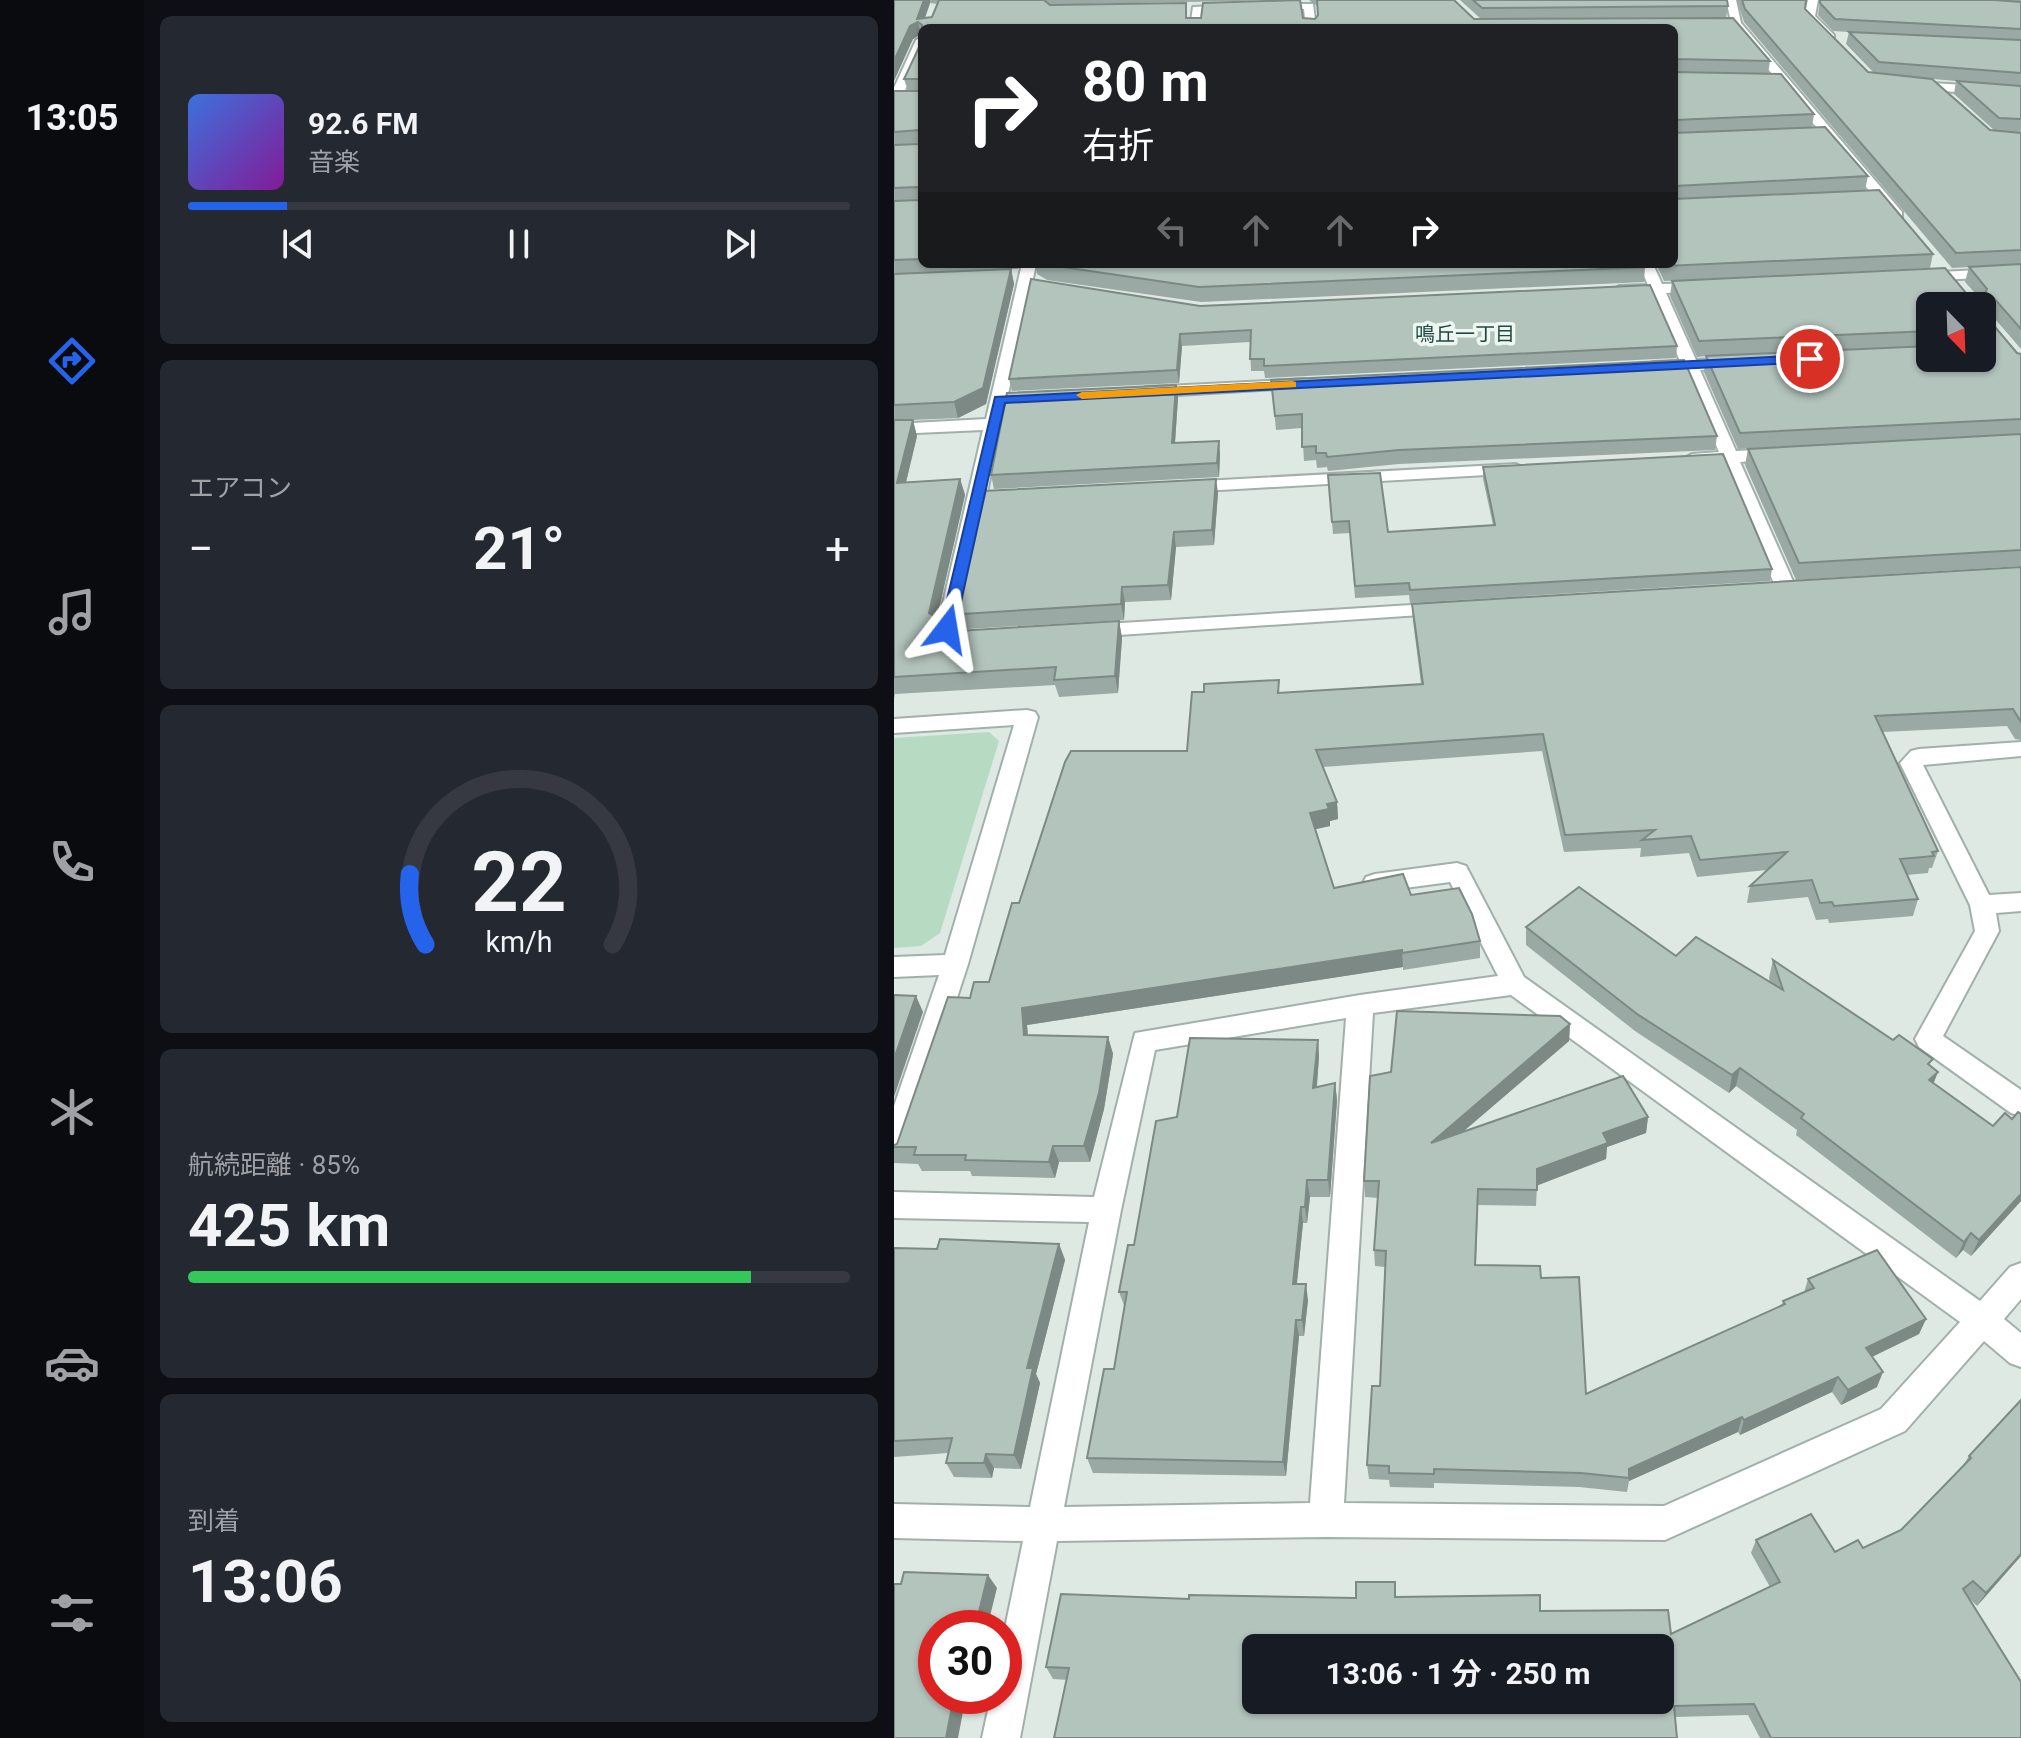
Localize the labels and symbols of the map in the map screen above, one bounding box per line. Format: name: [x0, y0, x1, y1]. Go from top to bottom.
north arrow: [1916, 292, 1996, 372]
district label: 鳴丘一丁目: [1415, 322, 1515, 346]
pin: [1776, 325, 1844, 393]
position arrow: [905, 587, 989, 671]
speed limit sign: 30: [918, 1610, 1022, 1714]

